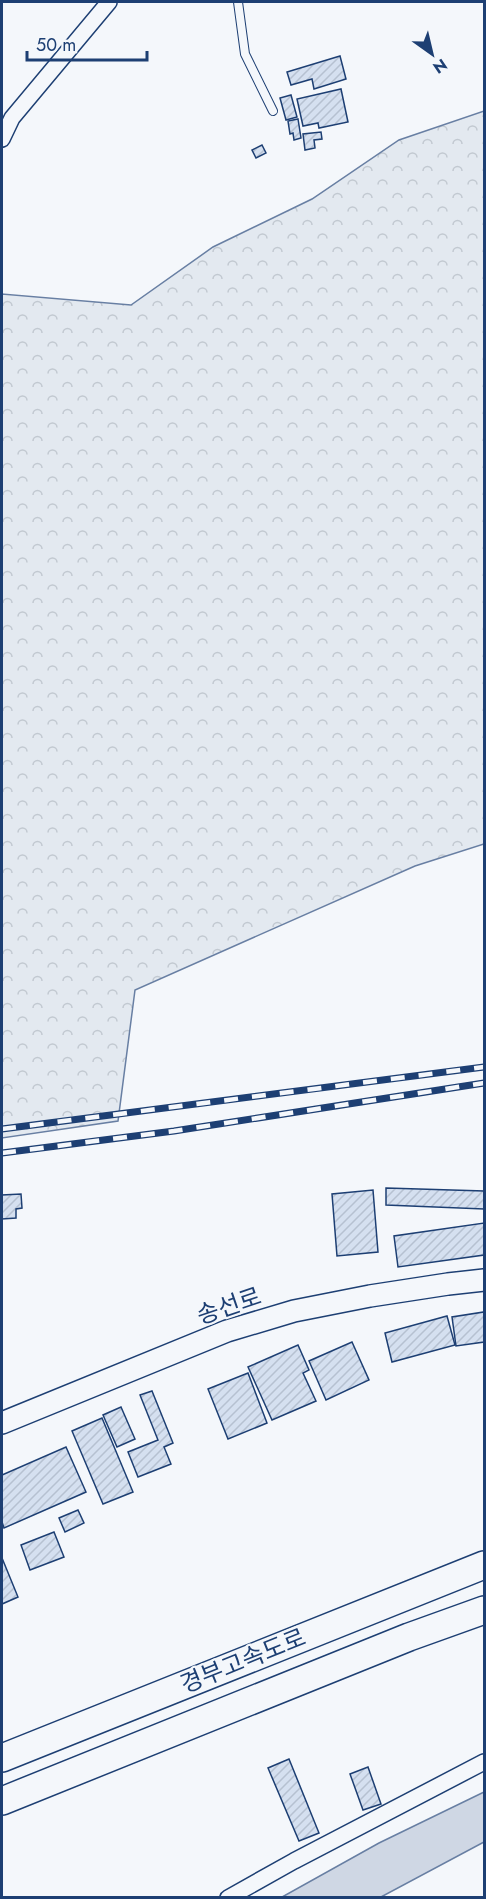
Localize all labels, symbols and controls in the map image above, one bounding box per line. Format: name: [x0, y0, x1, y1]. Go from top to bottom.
scale bar: [27, 24, 147, 62]
north arrow: [402, 24, 462, 84]
text: 50 m: [36, 32, 76, 58]
text: N: [428, 53, 452, 79]
street label: 송선로: [192, 1278, 266, 1333]
street label: 경부고속도로: [175, 1619, 311, 1702]

